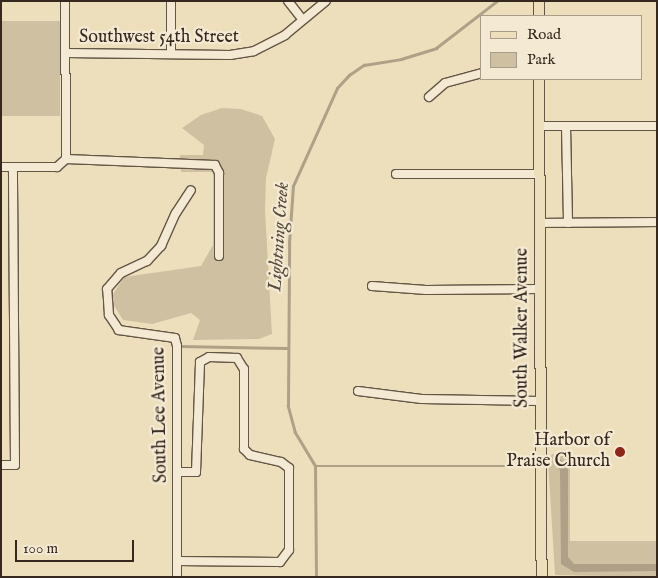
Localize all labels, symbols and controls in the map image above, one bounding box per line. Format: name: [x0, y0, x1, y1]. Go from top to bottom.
legend: [480, 15, 643, 80]
text: Road: [527, 25, 561, 44]
street label: Southwest 54th Street: [79, 27, 239, 49]
text: Park: [527, 50, 556, 69]
water label: Lightning Creek: [265, 182, 295, 292]
street label: South Walker Avenue: [512, 248, 534, 408]
street label: South Lee Avenue: [149, 347, 173, 483]
place label: Harbor of Praise Church: [506, 431, 610, 474]
marker: Harbor of Praise Church: [614, 446, 626, 458]
scale bar: [18, 530, 136, 562]
text: 100 m: [23, 539, 58, 558]

